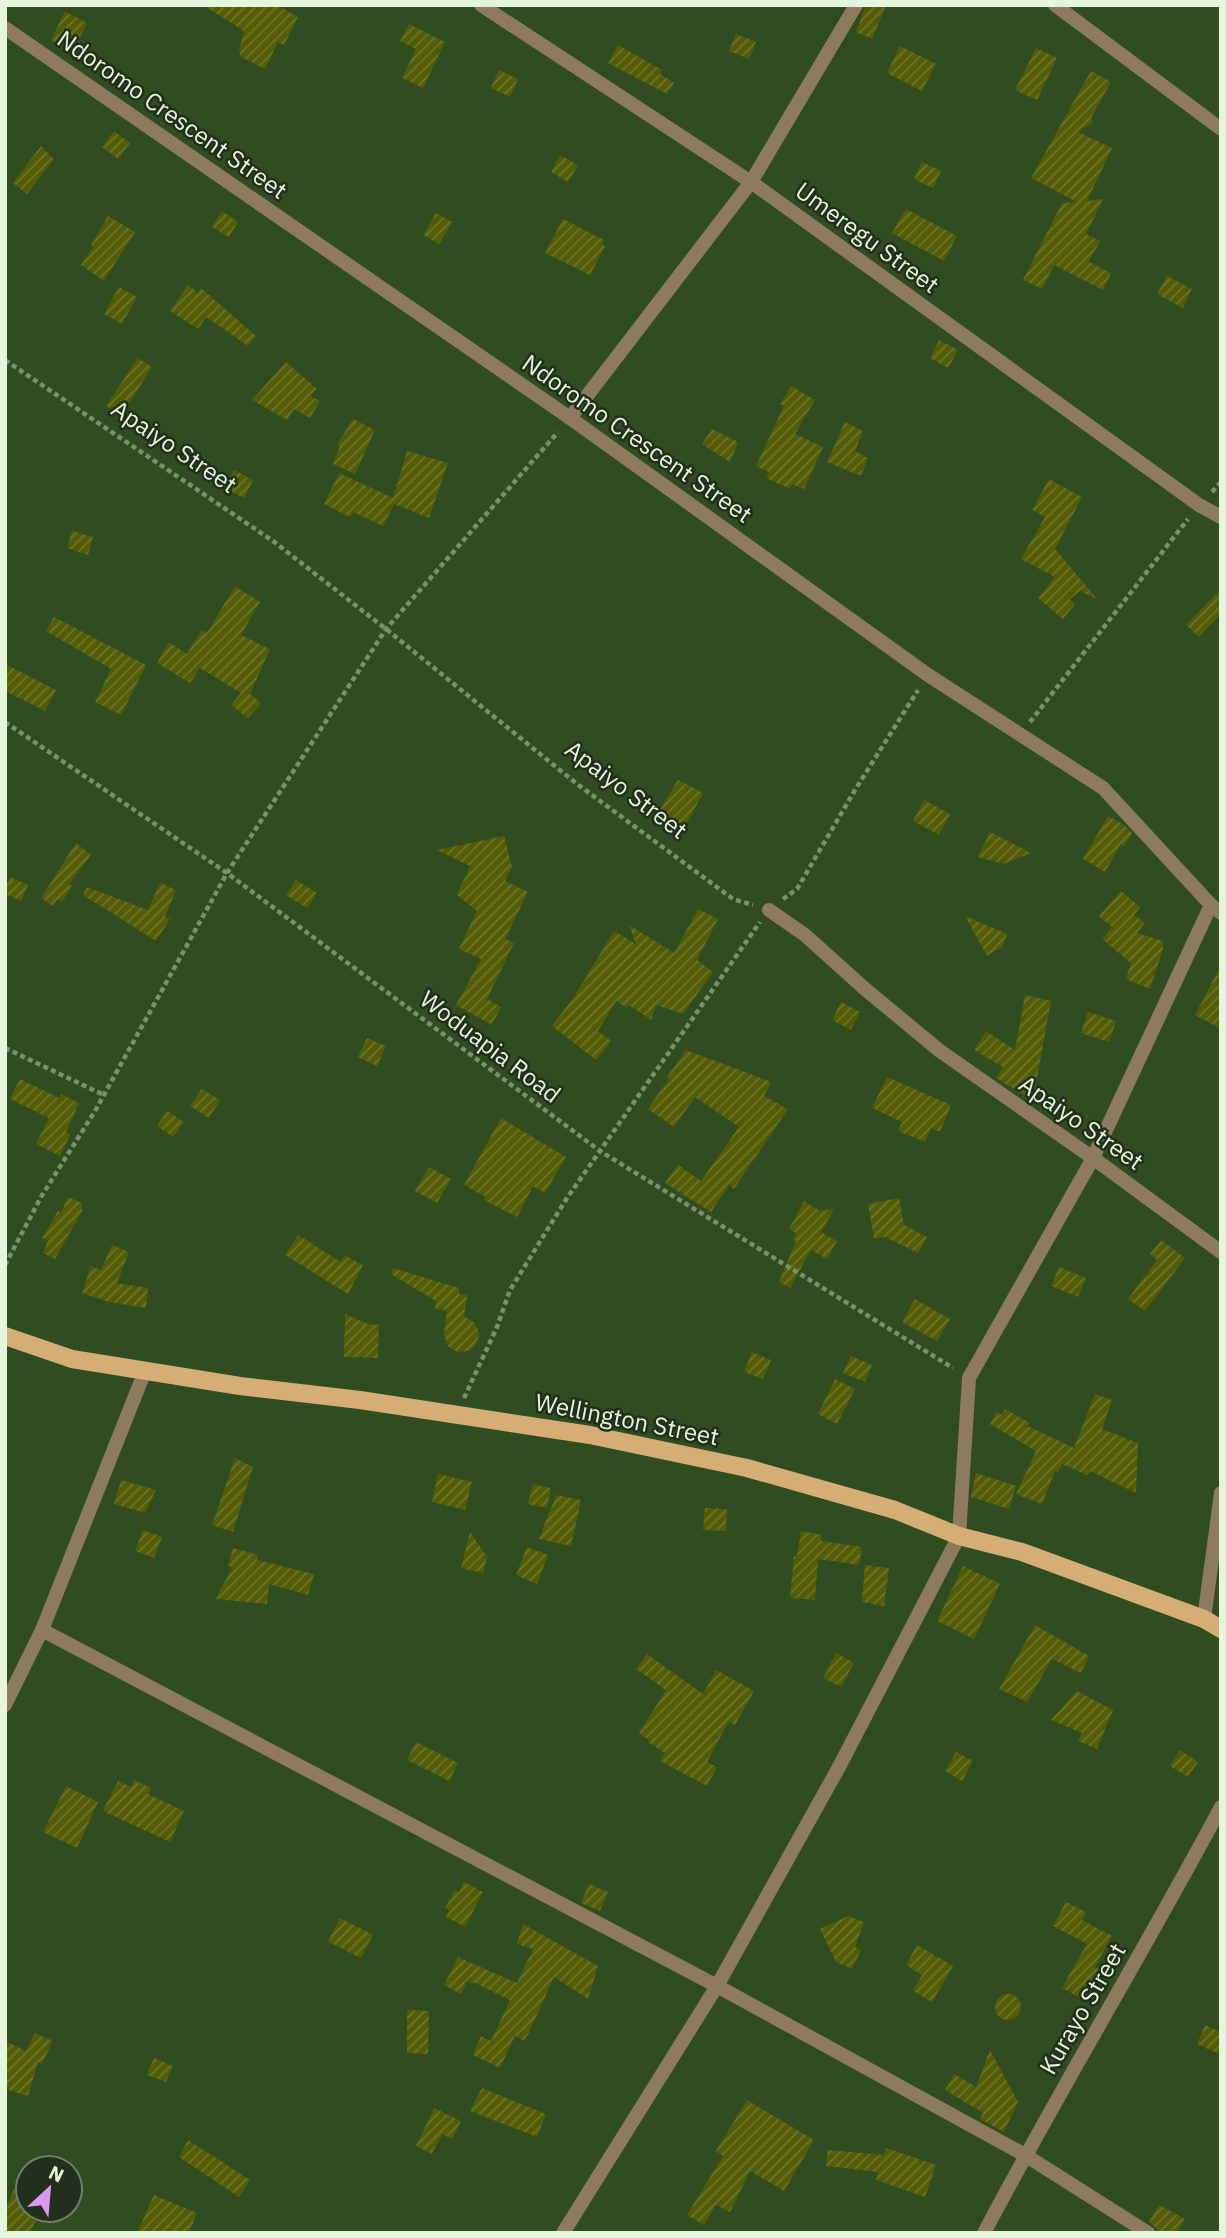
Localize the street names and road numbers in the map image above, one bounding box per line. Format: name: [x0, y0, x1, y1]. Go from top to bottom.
street label: Ndoromo Crescent Street: [51, 23, 294, 206]
street label: Umeregu Street: [789, 174, 946, 300]
street label: Ndoromo Crescent Street: [516, 347, 759, 530]
street label: Apaiyo Street: [106, 392, 244, 500]
street label: Apaiyo Street: [559, 733, 694, 846]
street label: Woduapia Road: [414, 983, 567, 1110]
street label: Apaiyo Street: [1013, 1068, 1150, 1177]
street label: Wellington Street: [533, 1386, 722, 1453]
street label: Kurayo Street: [1032, 1937, 1133, 2080]

